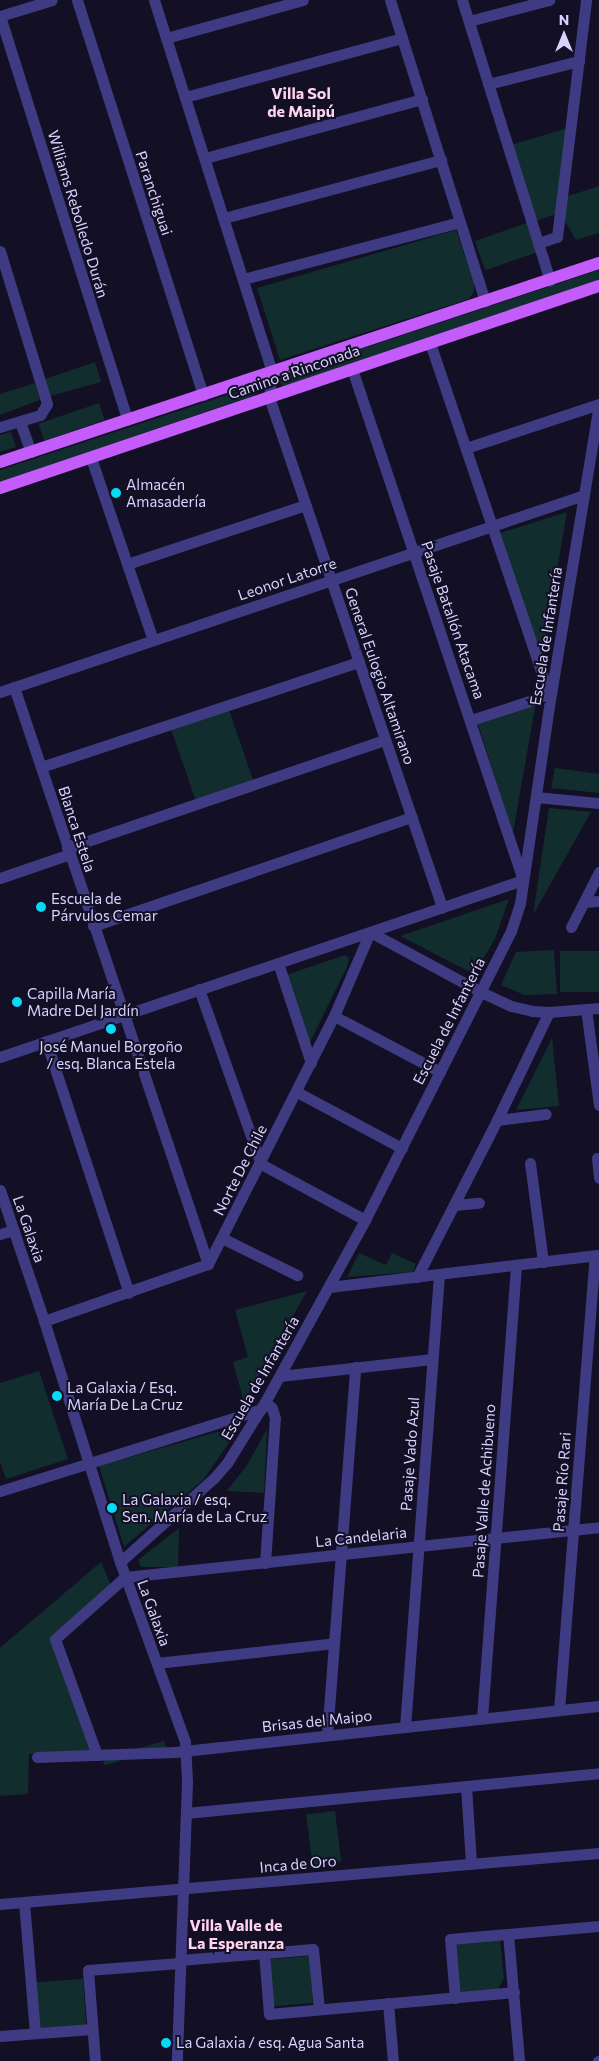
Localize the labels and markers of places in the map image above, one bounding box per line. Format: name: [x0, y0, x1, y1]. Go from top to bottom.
place label: Almacén Amasadería: [126, 475, 206, 510]
marker: Almacén Amasadería: [110, 487, 122, 499]
place label: Escuela de Párvulos Cemar: [51, 889, 158, 924]
marker: Escuela de Párvulos Cemar: [35, 901, 47, 913]
place label: Capilla María Madre Del Jardín: [27, 984, 139, 1019]
marker: Capilla María Madre Del Jardín: [11, 996, 23, 1008]
marker: José Manuel Borgoño / esq. Blanca Estela: [105, 1023, 117, 1035]
place label: José Manuel Borgoño / esq. Blanca Estela: [39, 1037, 183, 1072]
place label: La Galaxia / Esq. María De La Cruz: [67, 1378, 183, 1413]
marker: La Galaxia / Esq. María De La Cruz: [51, 1390, 63, 1402]
place label: La Galaxia / esq. Sen. María de La Cruz: [122, 1490, 267, 1525]
marker: La Galaxia / esq. Sen. María de La Cruz: [106, 1502, 118, 1514]
place label: La Galaxia / esq. Agua Santa: [176, 2034, 364, 2052]
marker: La Galaxia / esq. Agua Santa: [160, 2037, 172, 2049]

